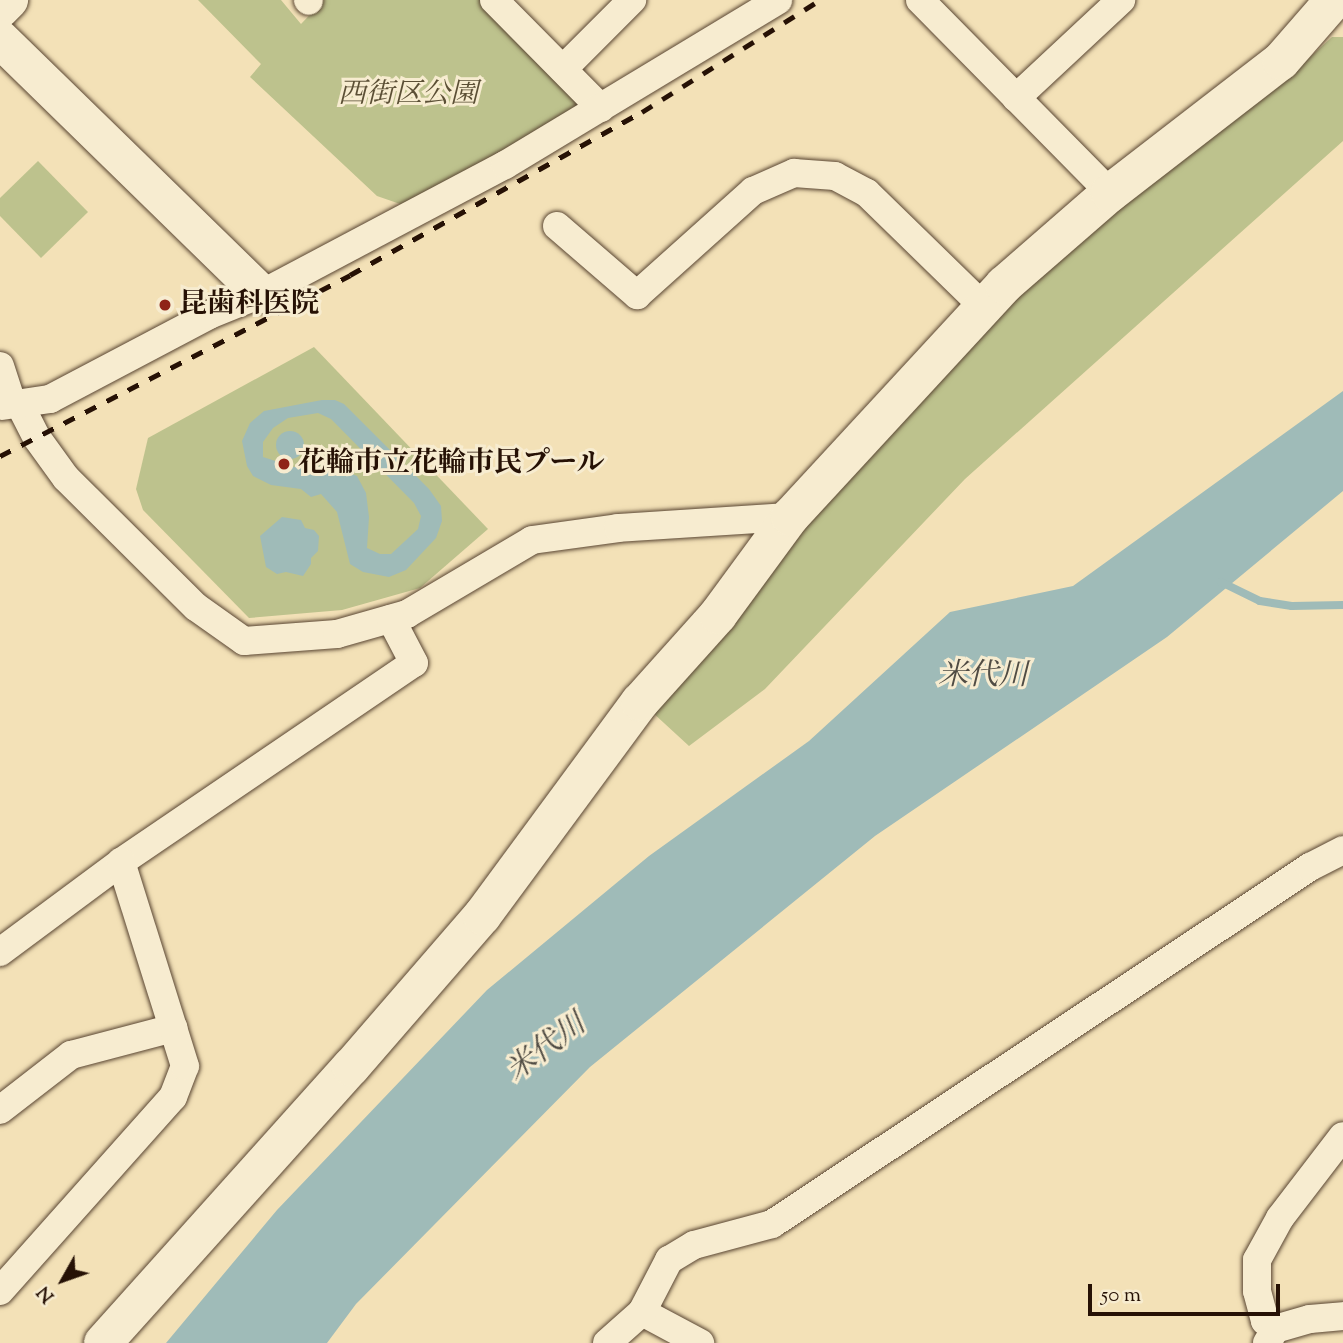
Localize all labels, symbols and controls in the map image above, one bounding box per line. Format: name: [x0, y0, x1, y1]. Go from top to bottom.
park label: 西街区公園: [338, 78, 478, 112]
place label: 昆歯科医院: [179, 288, 319, 322]
marker: 昆歯科医院: [157, 297, 173, 313]
place label: 花輪市立花輪市民プール: [298, 447, 605, 481]
marker: 花輪市立花輪市民プール: [276, 456, 292, 472]
water label: 米代川: [938, 659, 1028, 695]
water label: 米代川: [500, 1008, 594, 1090]
north arrow: [28, 1245, 98, 1315]
scale bar: [1091, 1270, 1284, 1314]
text: N: [31, 1279, 62, 1308]
text: 50 m: [1101, 1281, 1141, 1311]

